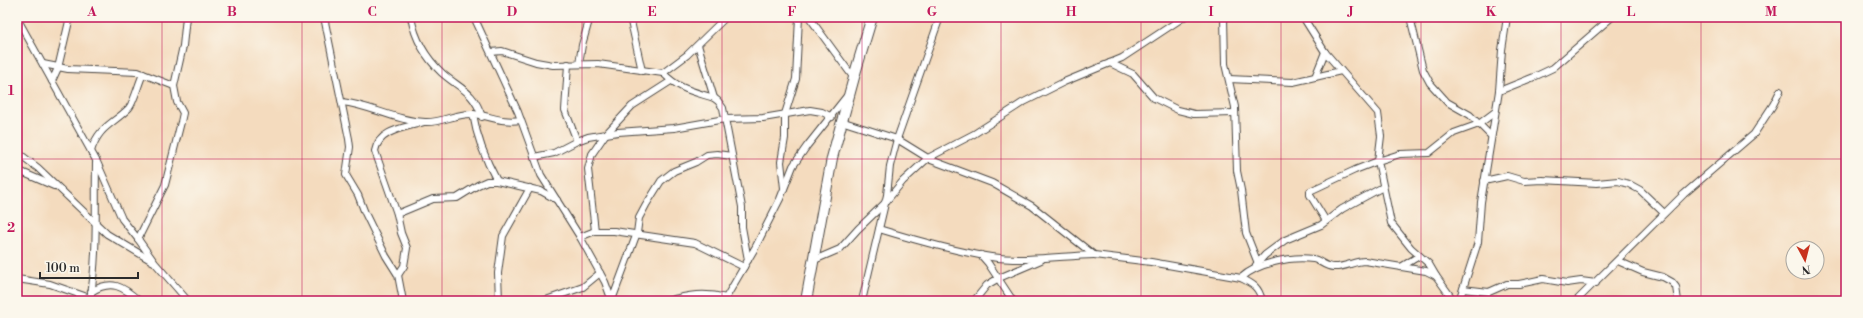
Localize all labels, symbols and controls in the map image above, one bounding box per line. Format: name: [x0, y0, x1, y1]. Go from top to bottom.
text: A: [86, 4, 97, 20]
text: B: [227, 4, 237, 20]
text: C: [367, 4, 377, 20]
text: D: [507, 4, 517, 20]
text: E: [647, 4, 657, 20]
text: F: [787, 4, 797, 20]
text: G: [927, 4, 938, 20]
text: H: [1066, 4, 1077, 20]
text: I: [1208, 4, 1214, 20]
text: J: [1346, 4, 1354, 20]
text: K: [1486, 4, 1497, 20]
text: L: [1627, 4, 1636, 20]
text: M: [1765, 4, 1777, 20]
text: 1: [8, 83, 15, 99]
text: 2: [7, 220, 15, 236]
north arrow: [1785, 240, 1825, 280]
scale bar: [40, 254, 138, 280]
text: 100 m: [46, 261, 80, 276]
text: N: [1801, 261, 1811, 276]

